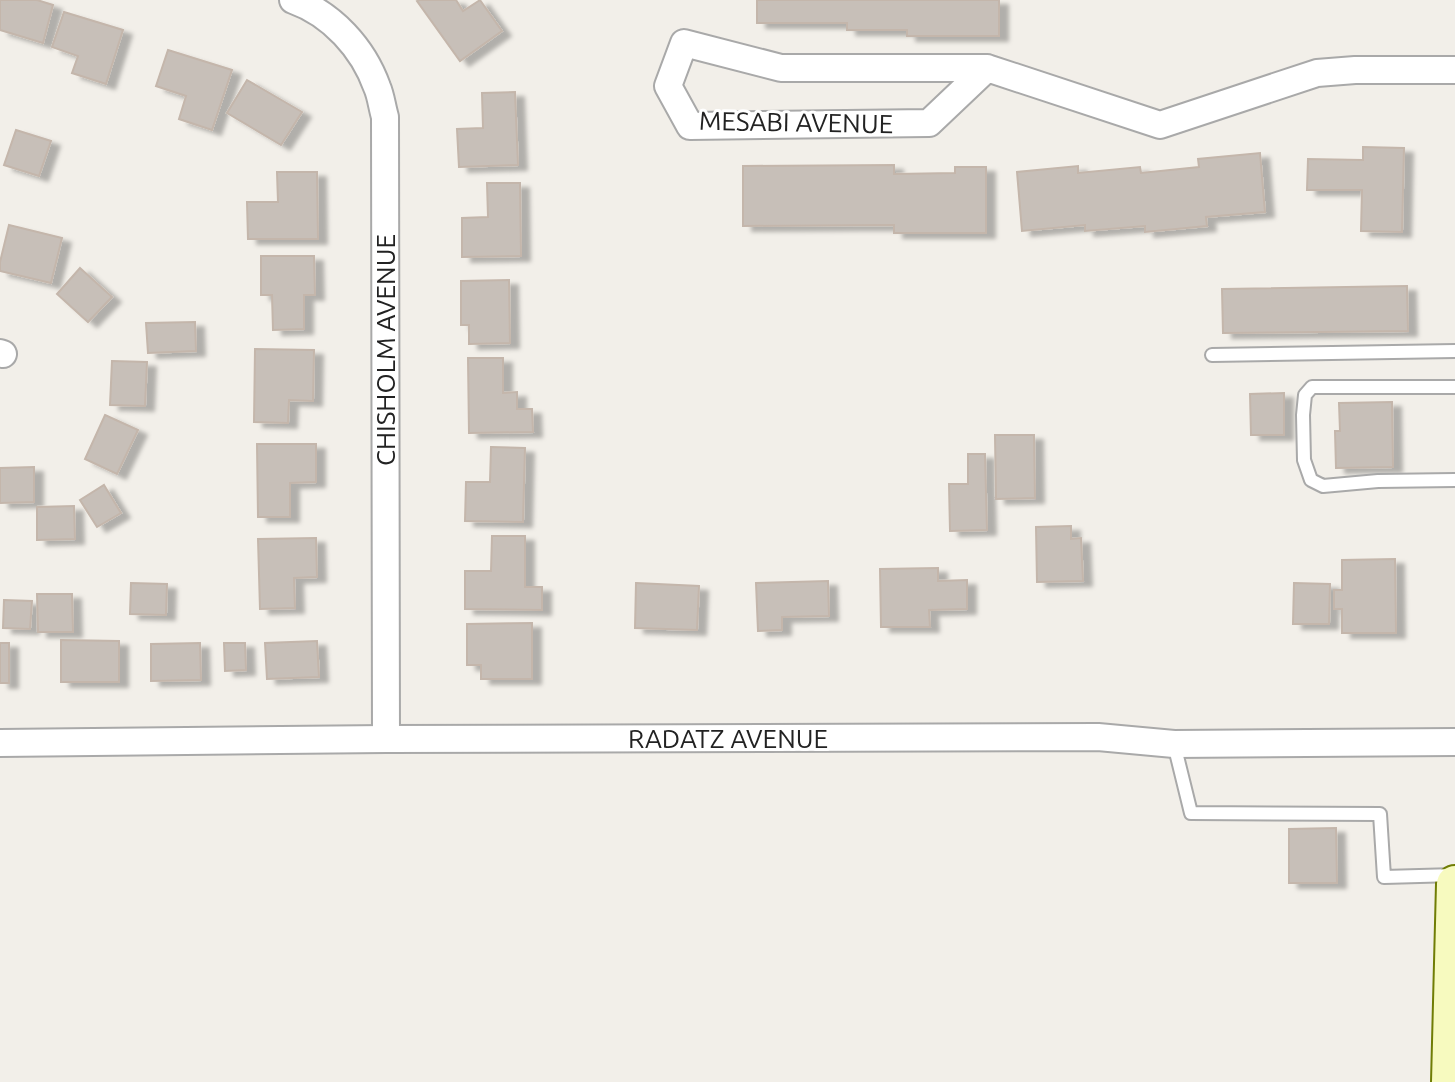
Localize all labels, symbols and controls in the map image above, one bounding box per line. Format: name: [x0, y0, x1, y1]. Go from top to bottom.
street label: MESABI AVENUE: [699, 106, 893, 138]
street label: CHISHOLM AVENUE: [371, 234, 400, 466]
street label: RADATZ AVENUE: [628, 724, 828, 753]

